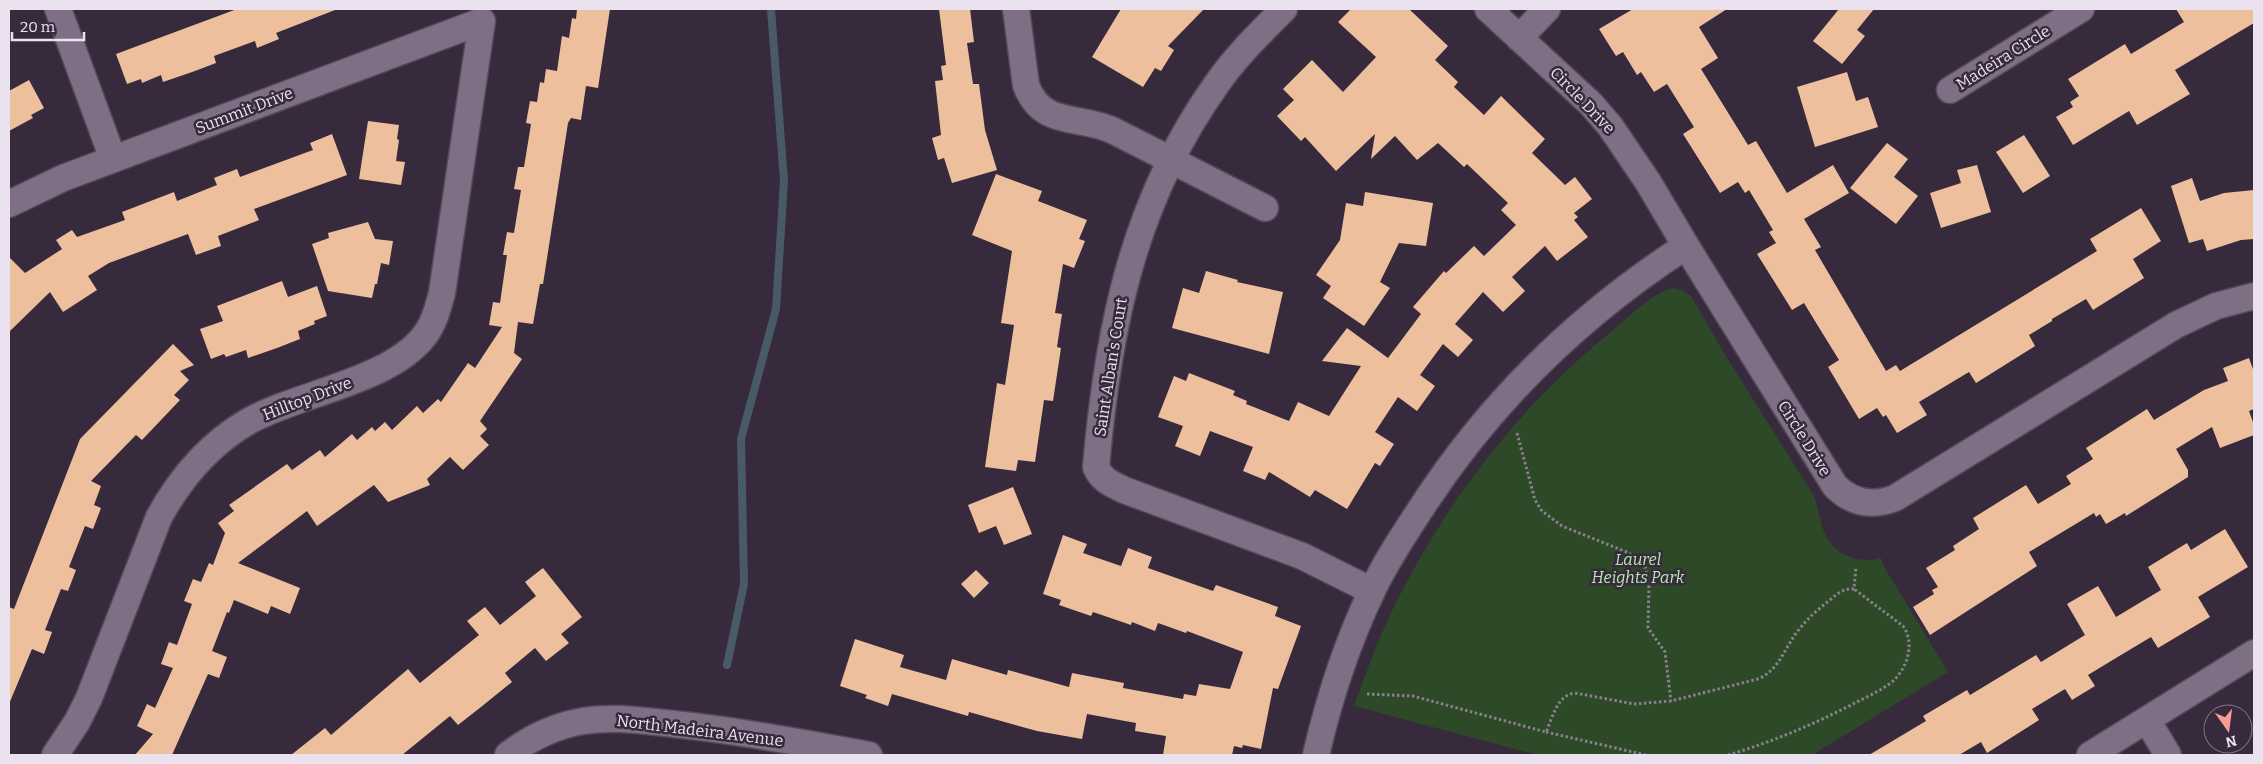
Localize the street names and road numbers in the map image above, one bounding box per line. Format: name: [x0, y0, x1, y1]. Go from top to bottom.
street label: Madeira Circle: [1953, 21, 2054, 94]
street label: Circle Drive: [1546, 63, 1619, 138]
street label: Summit Drive: [193, 83, 296, 138]
street label: Saint Alban's Court: [1090, 296, 1131, 438]
street label: Hilltop Drive: [260, 373, 354, 424]
street label: Circle Drive: [1774, 397, 1835, 479]
street label: North Madeira Avenue: [615, 711, 784, 750]

